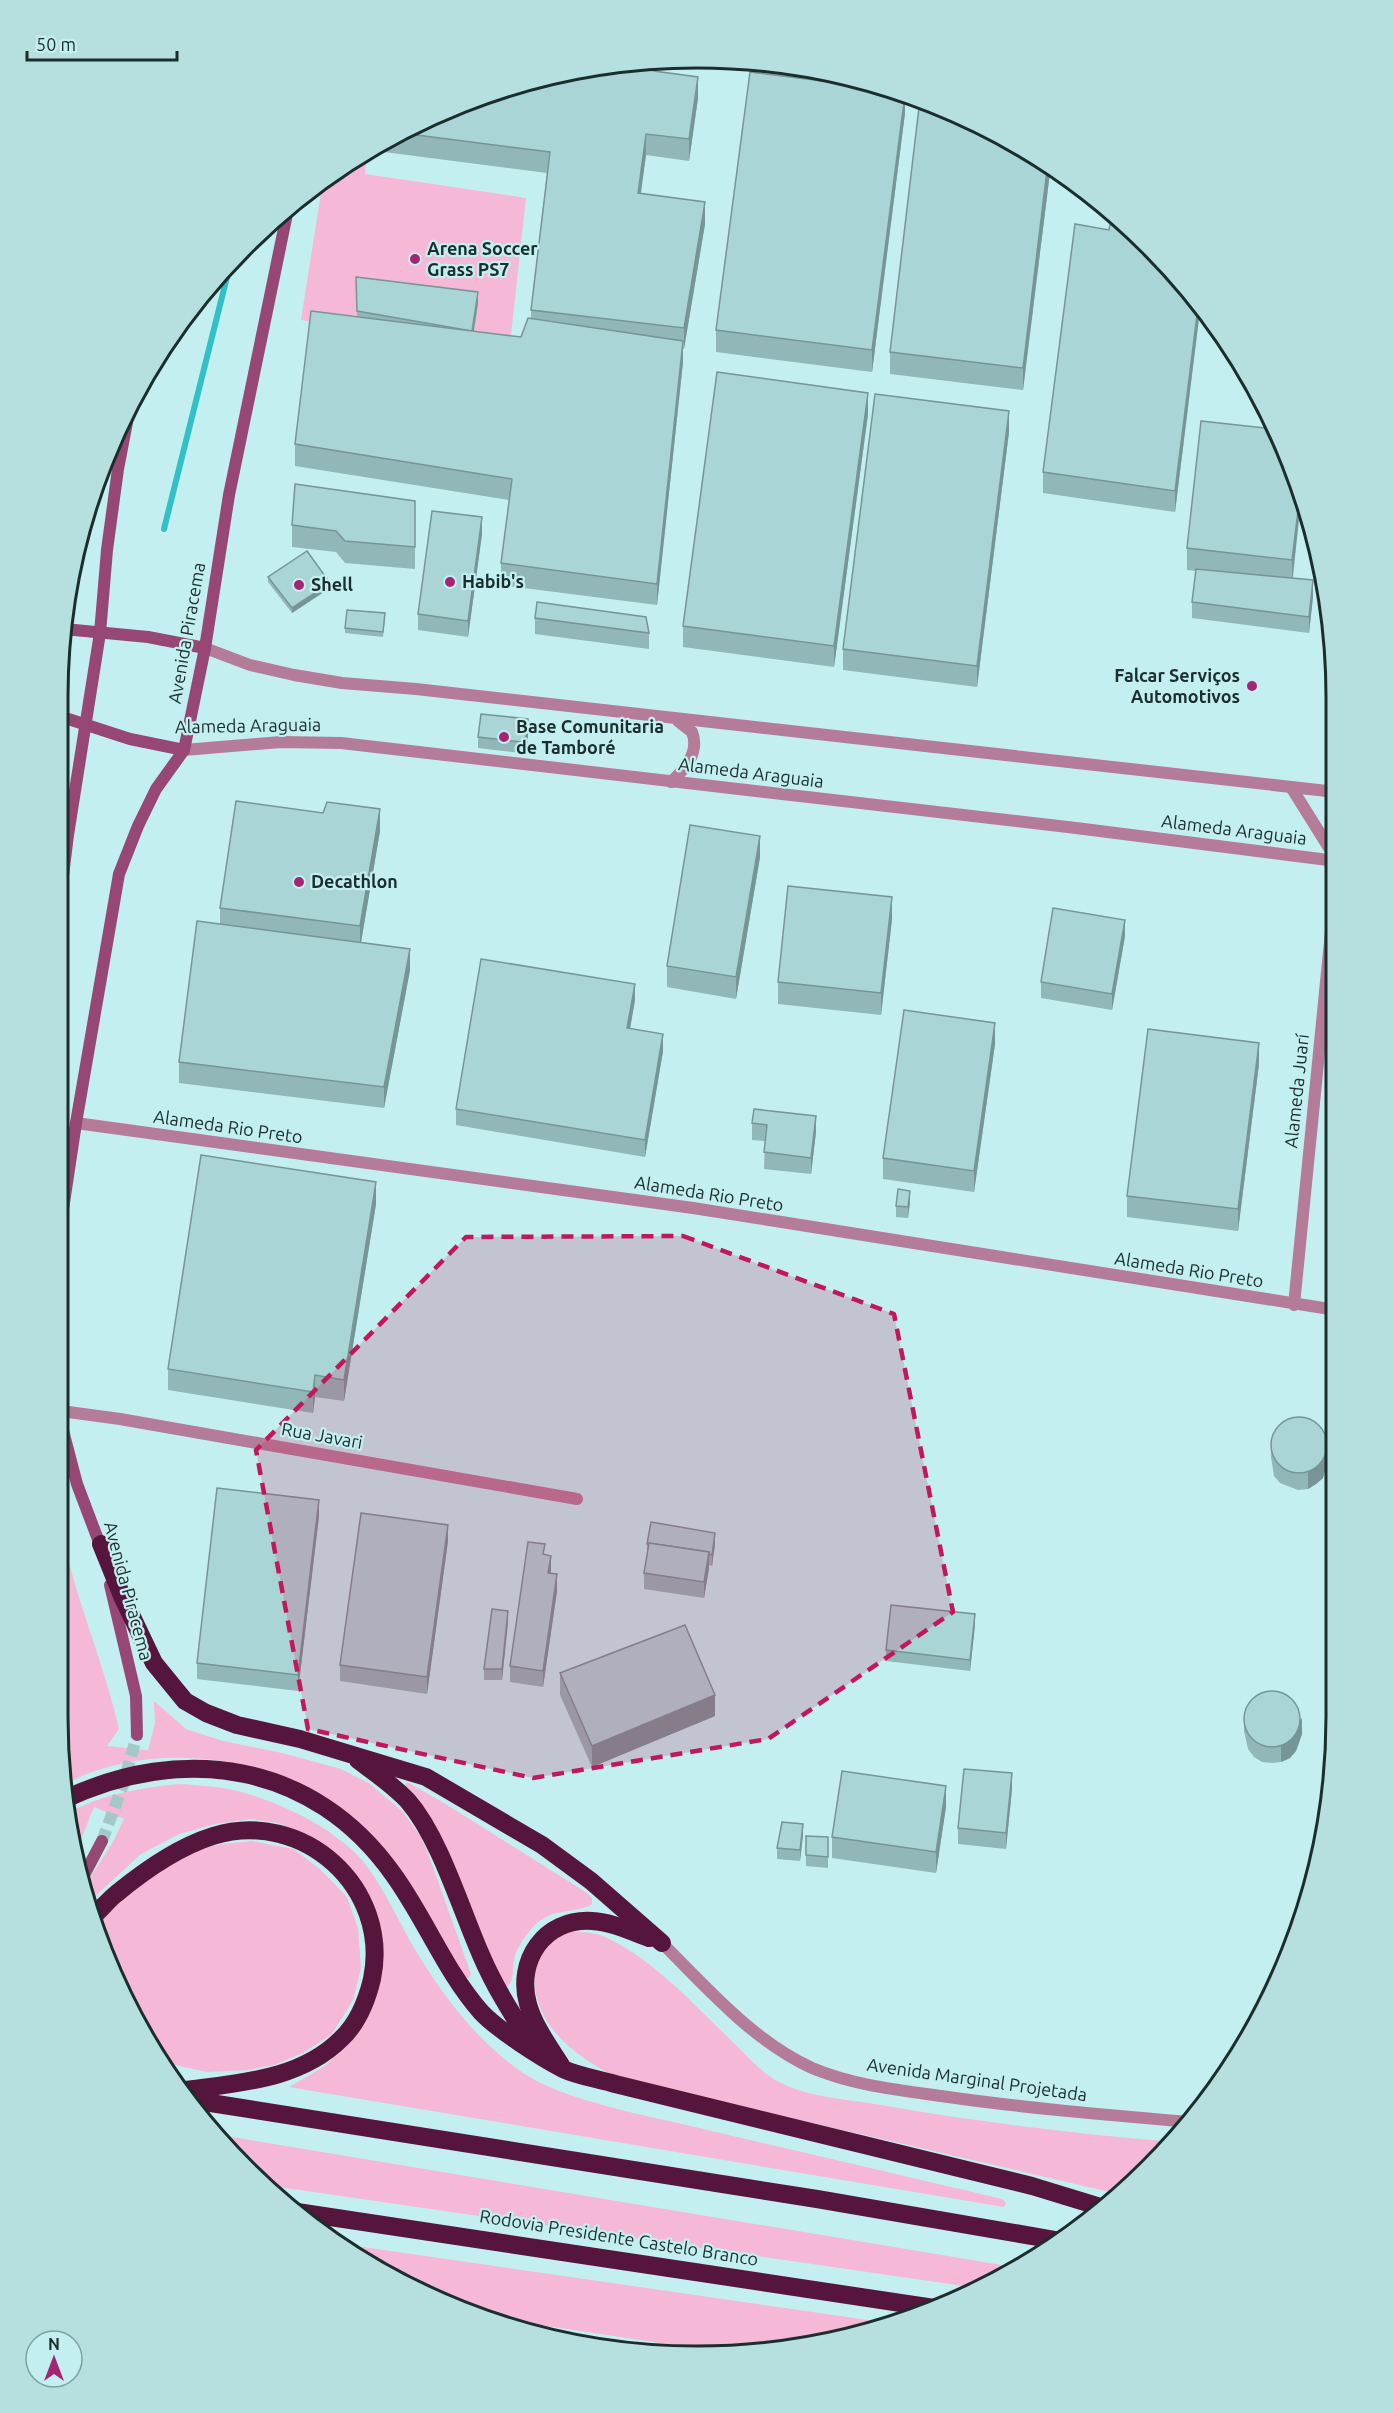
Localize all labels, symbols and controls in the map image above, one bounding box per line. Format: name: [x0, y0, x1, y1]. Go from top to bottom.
scale bar: [27, 24, 177, 62]
text: 50 m: [36, 34, 76, 54]
place label: Arena Soccer Grass PS7: [427, 238, 538, 279]
marker: Arena Soccer Grass PS7: [408, 252, 422, 266]
street label: Avenida Piracema: [164, 561, 208, 705]
place label: Habib's: [462, 571, 524, 591]
place label: Shell: [311, 574, 354, 594]
marker: Habib's: [443, 575, 457, 589]
marker: Shell: [292, 578, 306, 592]
place label: Falcar Serviços Automotivos: [1114, 665, 1240, 706]
marker: Falcar Serviços Automotivos: [1245, 679, 1259, 693]
street label: Alameda Araguaia: [175, 714, 321, 736]
place label: Base Comunitaria de Tamboré: [516, 716, 664, 757]
marker: Base Comunitaria de Tamboré: [497, 730, 511, 744]
street label: Alameda Araguaia: [677, 753, 825, 791]
street label: Alameda Araguaia: [1160, 810, 1308, 848]
place label: Decathlon: [311, 871, 398, 891]
marker: Decathlon: [292, 875, 306, 889]
street label: Alameda Juarí: [1280, 1032, 1312, 1149]
street label: Alameda Rio Preto: [152, 1106, 304, 1146]
street label: Alameda Rio Preto: [633, 1171, 785, 1215]
street label: Alameda Rio Preto: [1113, 1247, 1265, 1291]
street label: Rua Javari: [280, 1418, 364, 1452]
street label: Avenida Piracema: [101, 1519, 157, 1662]
street label: Avenida Marginal Projetada: [866, 2054, 1088, 2104]
street label: Rodovia Presidente Castelo Branco: [478, 2205, 760, 2269]
north arrow: [24, 2329, 84, 2389]
text: N: [48, 2335, 60, 2353]

